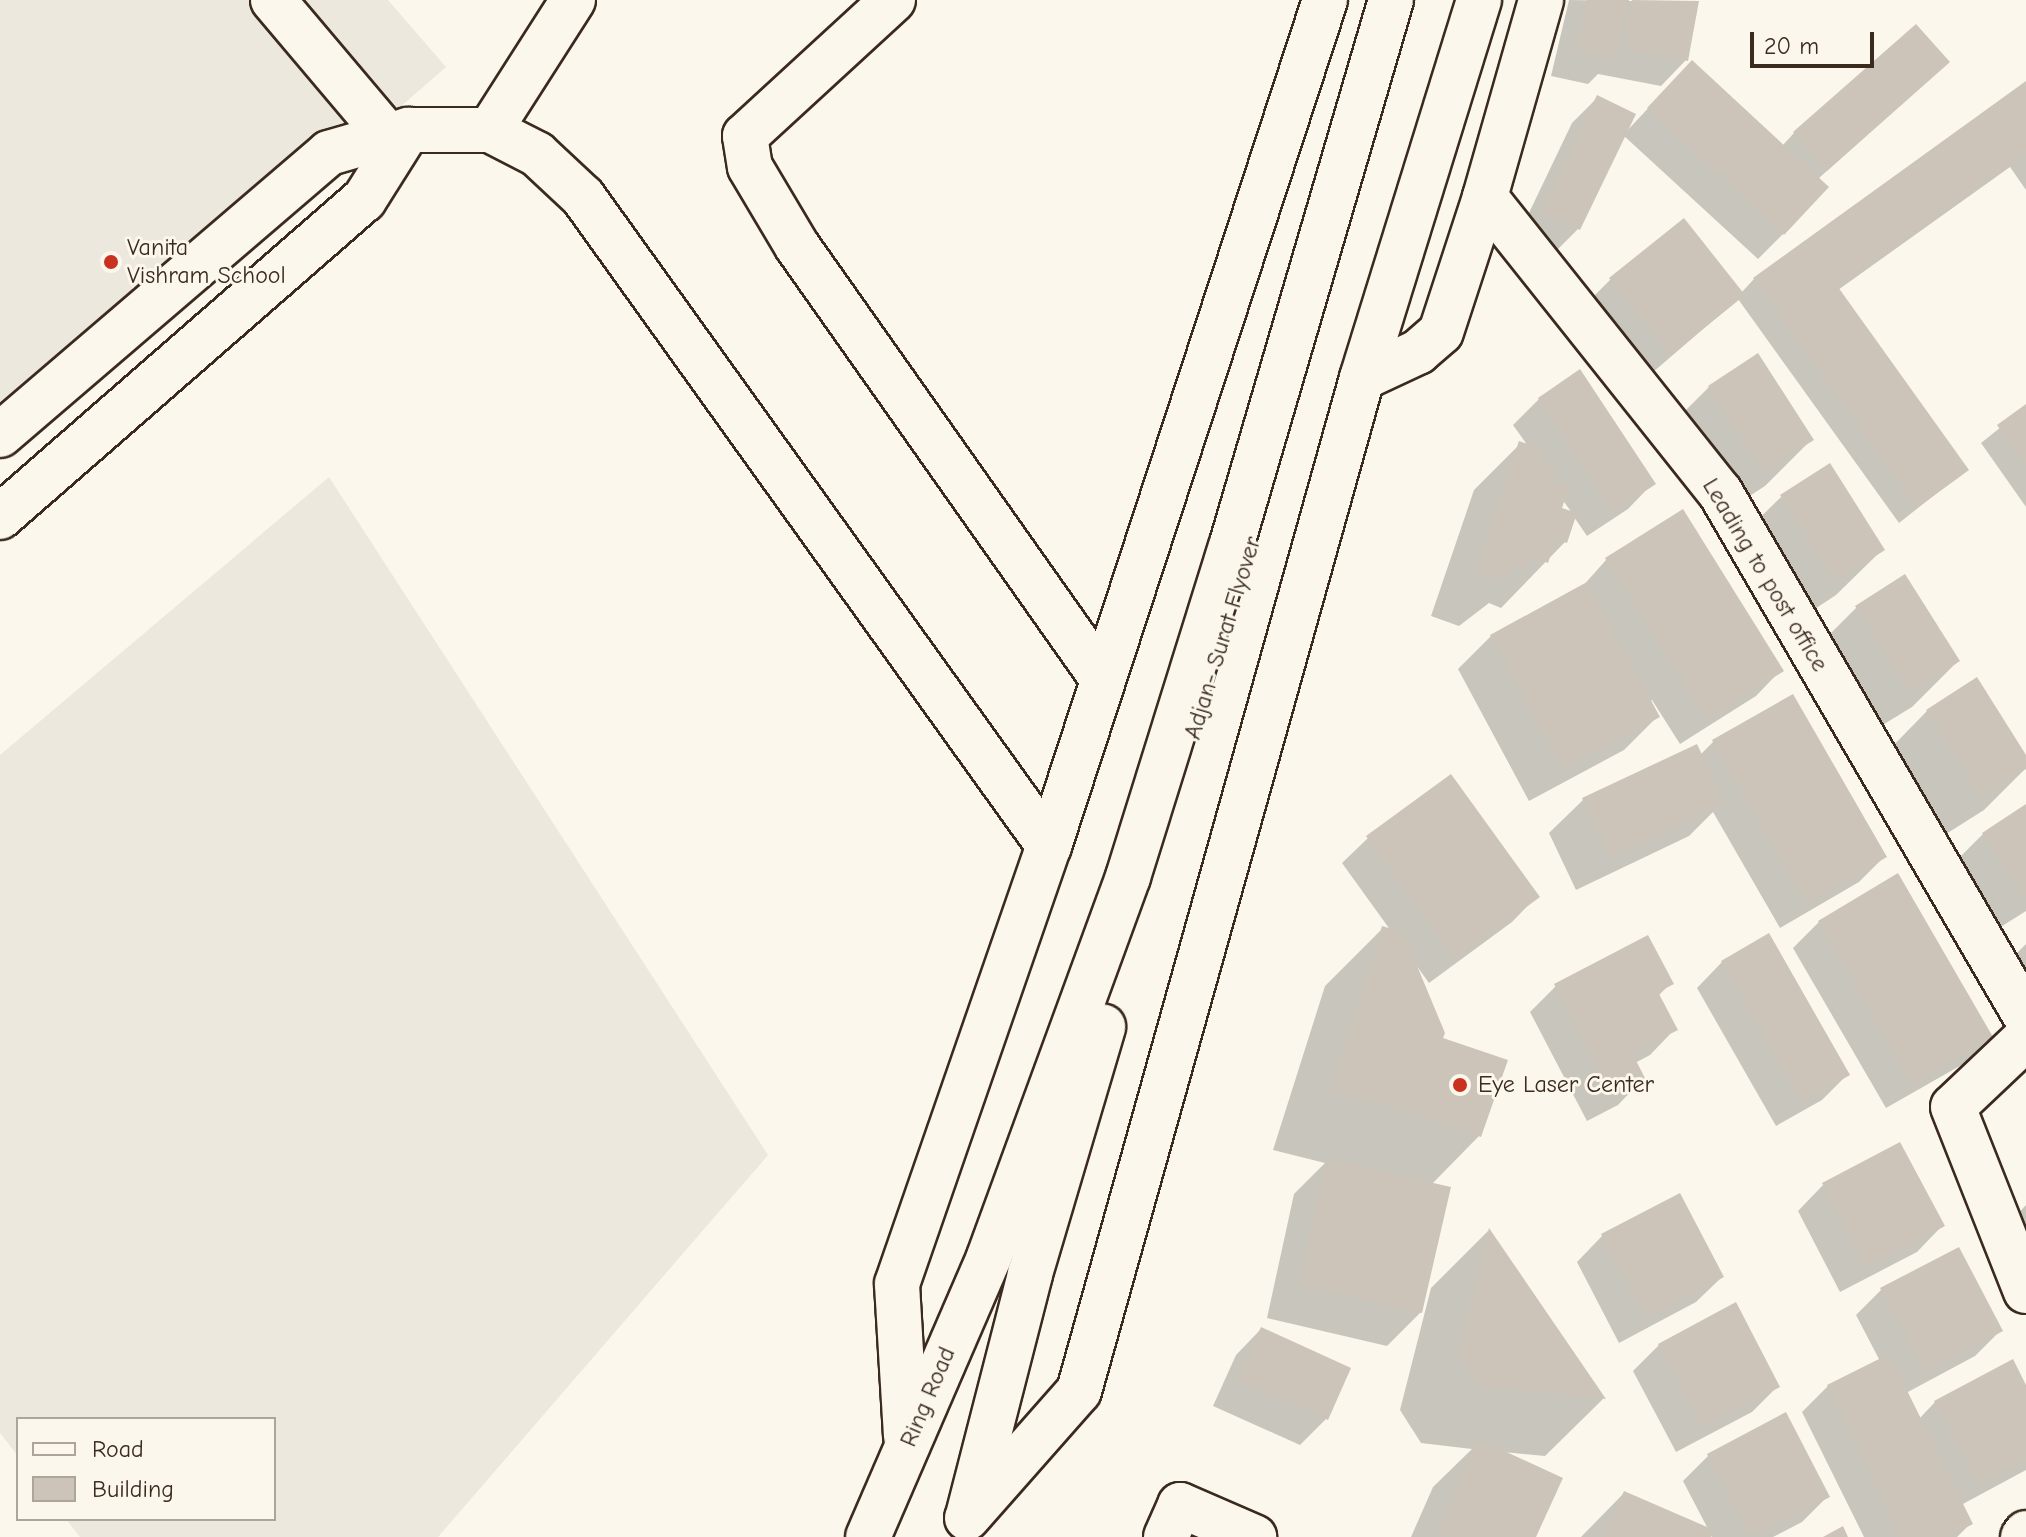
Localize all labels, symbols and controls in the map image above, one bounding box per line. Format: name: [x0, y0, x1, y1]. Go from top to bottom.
scale bar: [1754, 16, 1878, 66]
text: 20 m: [1764, 32, 1819, 60]
place label: Vanita Vishram School: [127, 234, 286, 290]
marker: Vanita Vishram School: [102, 253, 120, 271]
street label: Leading to post office: [1696, 473, 1834, 677]
street label: Adjan- Surat Flyover: [1178, 533, 1268, 743]
place label: Eye Laser Center: [1478, 1071, 1654, 1099]
marker: Eye Laser Center: [1449, 1074, 1471, 1096]
street label: Ring Road: [894, 1343, 962, 1451]
legend: [16, 1417, 276, 1521]
text: Road: [92, 1435, 144, 1463]
text: Building: [92, 1475, 174, 1503]

